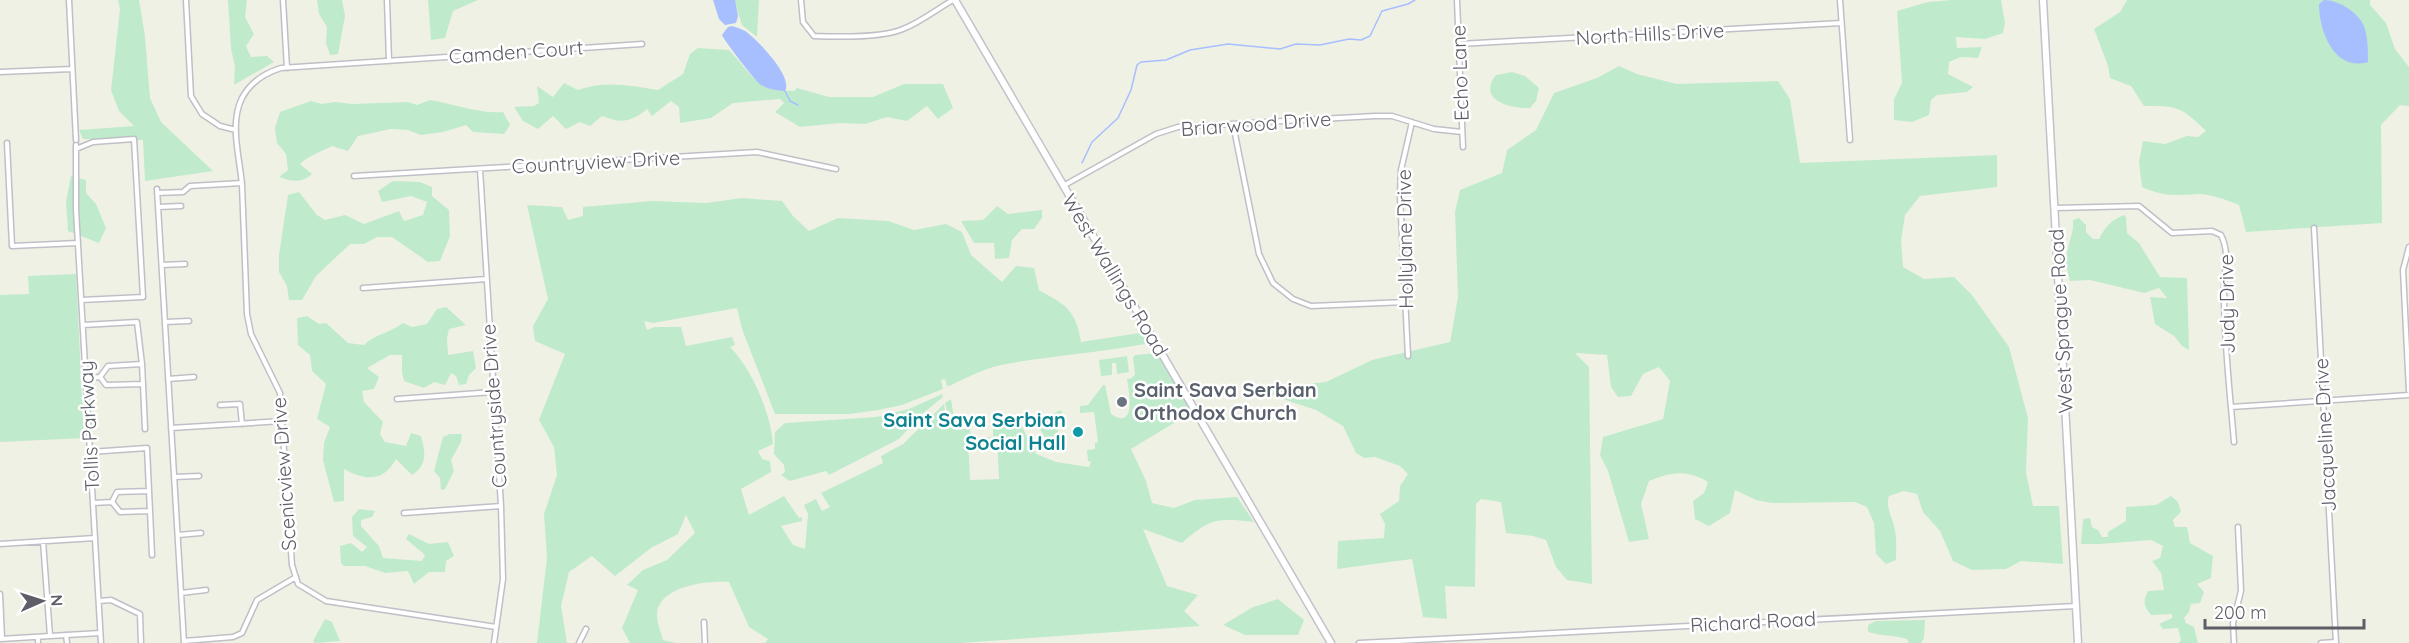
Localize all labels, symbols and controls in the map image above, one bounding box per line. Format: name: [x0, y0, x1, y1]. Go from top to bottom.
street label: North Hills Drive: [1575, 17, 1725, 50]
street label: Echo Lane: [1445, 25, 1474, 121]
street label: Camden Court: [448, 34, 584, 69]
street label: Briarwood Drive: [1180, 106, 1332, 141]
street label: Countryview Drive: [511, 145, 681, 178]
street label: Hollylane Drive: [1391, 169, 1418, 309]
street label: West Wallings Road: [1057, 189, 1174, 360]
street label: West Sprague Road: [2043, 228, 2078, 414]
street label: Judy Drive: [2213, 254, 2240, 354]
street label: Countryside Drive: [475, 323, 512, 489]
street label: Jacqueline Drive: [2308, 357, 2341, 513]
street label: Tollis Parkway: [73, 360, 104, 492]
place label: Saint Sava Serbian Orthodox Church: [1134, 377, 1317, 425]
marker: Saint Sava Serbian Orthodox Church: [1115, 395, 1129, 409]
street label: Scenicview Drive: [266, 396, 301, 552]
place label: Saint Sava Serbian Social Hall: [883, 407, 1066, 455]
marker: Saint Sava Serbian Social Hall: [1071, 425, 1085, 439]
north arrow: [12, 571, 72, 631]
scale bar: [2205, 592, 2364, 630]
text: N: [47, 594, 67, 607]
text: 200 m: [2214, 601, 2267, 624]
street label: Richard Road: [1689, 606, 1817, 637]

